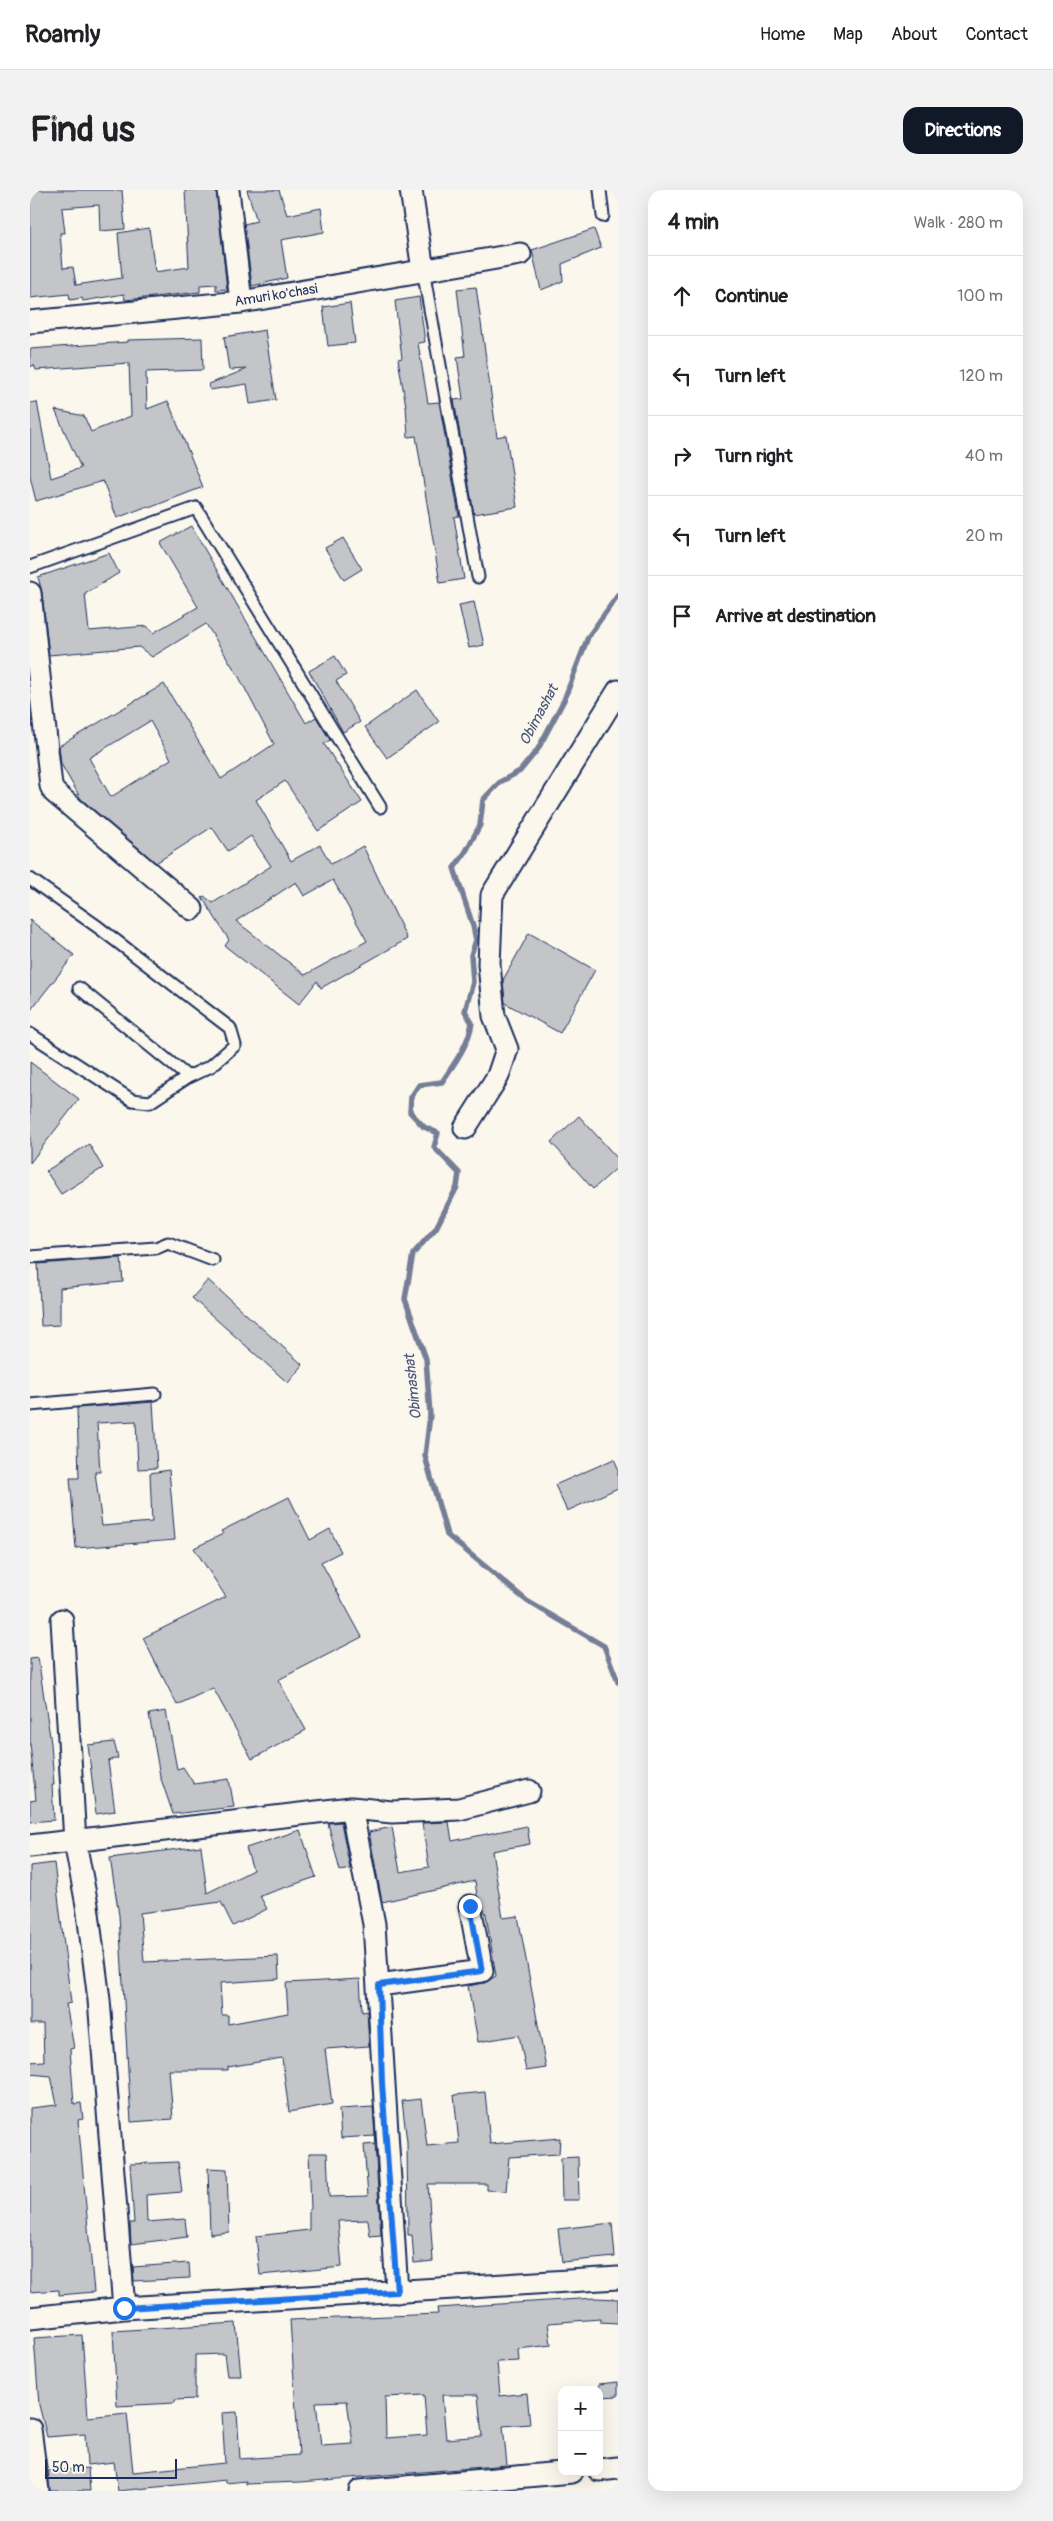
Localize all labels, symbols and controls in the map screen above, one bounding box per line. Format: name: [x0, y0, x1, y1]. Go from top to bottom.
text: Roamly: [25, 20, 100, 49]
text: Home: [760, 23, 805, 46]
text: Map: [833, 23, 863, 46]
text: About: [891, 23, 937, 46]
text: Contact: [965, 23, 1028, 46]
button: Directions: [903, 107, 1023, 154]
text: Find us: [30, 108, 135, 152]
text: 4 min: [668, 209, 719, 236]
text: Walk · 280 m: [914, 213, 1003, 233]
street label: Amuri ko'chasi: [233, 280, 319, 310]
icon: ahead: [668, 282, 696, 310]
text: Continue: [715, 284, 788, 308]
text: 100 m: [957, 286, 1003, 306]
icon: left: [668, 362, 696, 390]
text: Turn left: [715, 364, 785, 388]
text: 120 m: [959, 366, 1003, 386]
icon: right: [668, 442, 696, 470]
text: Turn right: [715, 444, 793, 468]
text: 40 m: [965, 446, 1003, 466]
icon: left: [668, 522, 696, 550]
text: Turn left: [715, 524, 785, 548]
text: 20 m: [965, 526, 1003, 546]
icon: arrive: [668, 602, 696, 630]
text: Arrive at destination: [715, 604, 876, 628]
water label: Obimashat: [515, 680, 564, 749]
water label: Obimashat: [400, 1351, 426, 1421]
route end: [459, 1895, 482, 1918]
route start: [113, 2297, 136, 2320]
map controls: [558, 2386, 603, 2476]
button: +: [558, 2386, 603, 2431]
button: −: [558, 2431, 603, 2476]
scale bar: [45, 2456, 178, 2479]
text: 50 m: [52, 2459, 85, 2476]

